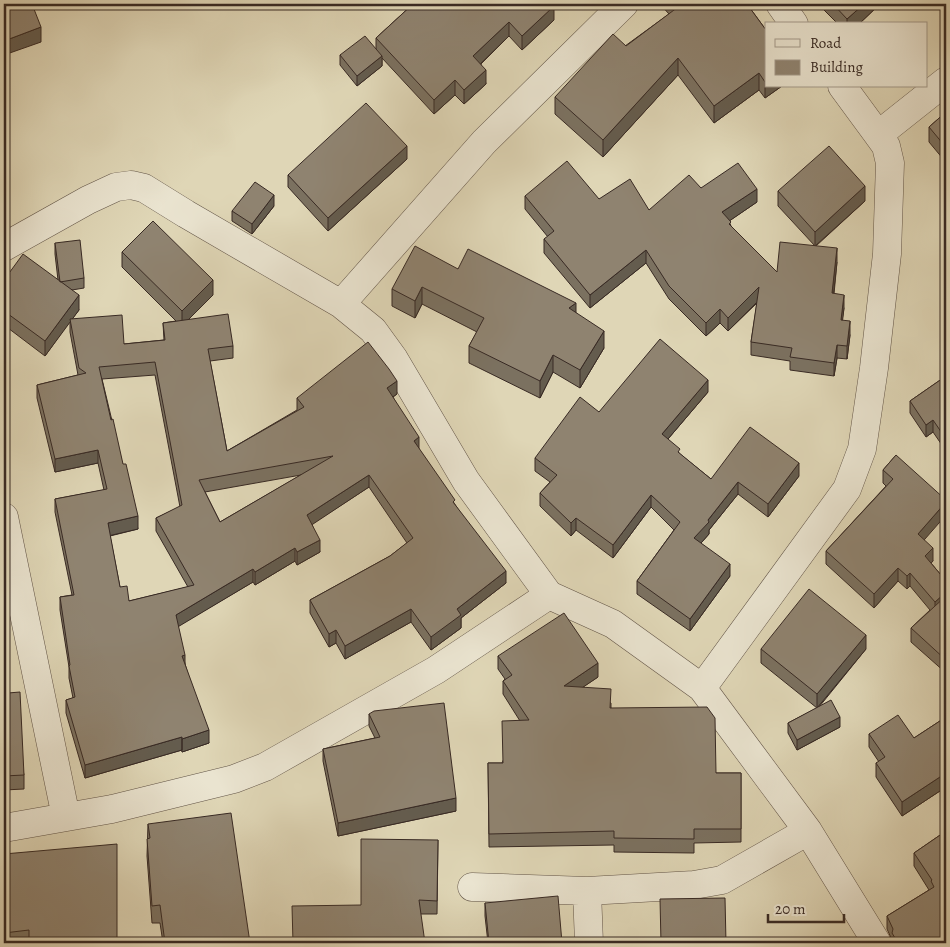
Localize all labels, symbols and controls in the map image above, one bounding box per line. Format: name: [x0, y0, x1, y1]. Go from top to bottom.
legend: [765, 22, 928, 88]
text: Road: [810, 33, 842, 53]
text: Building: [810, 57, 863, 77]
scale bar: [768, 892, 844, 924]
text: 20 m: [775, 899, 806, 919]

